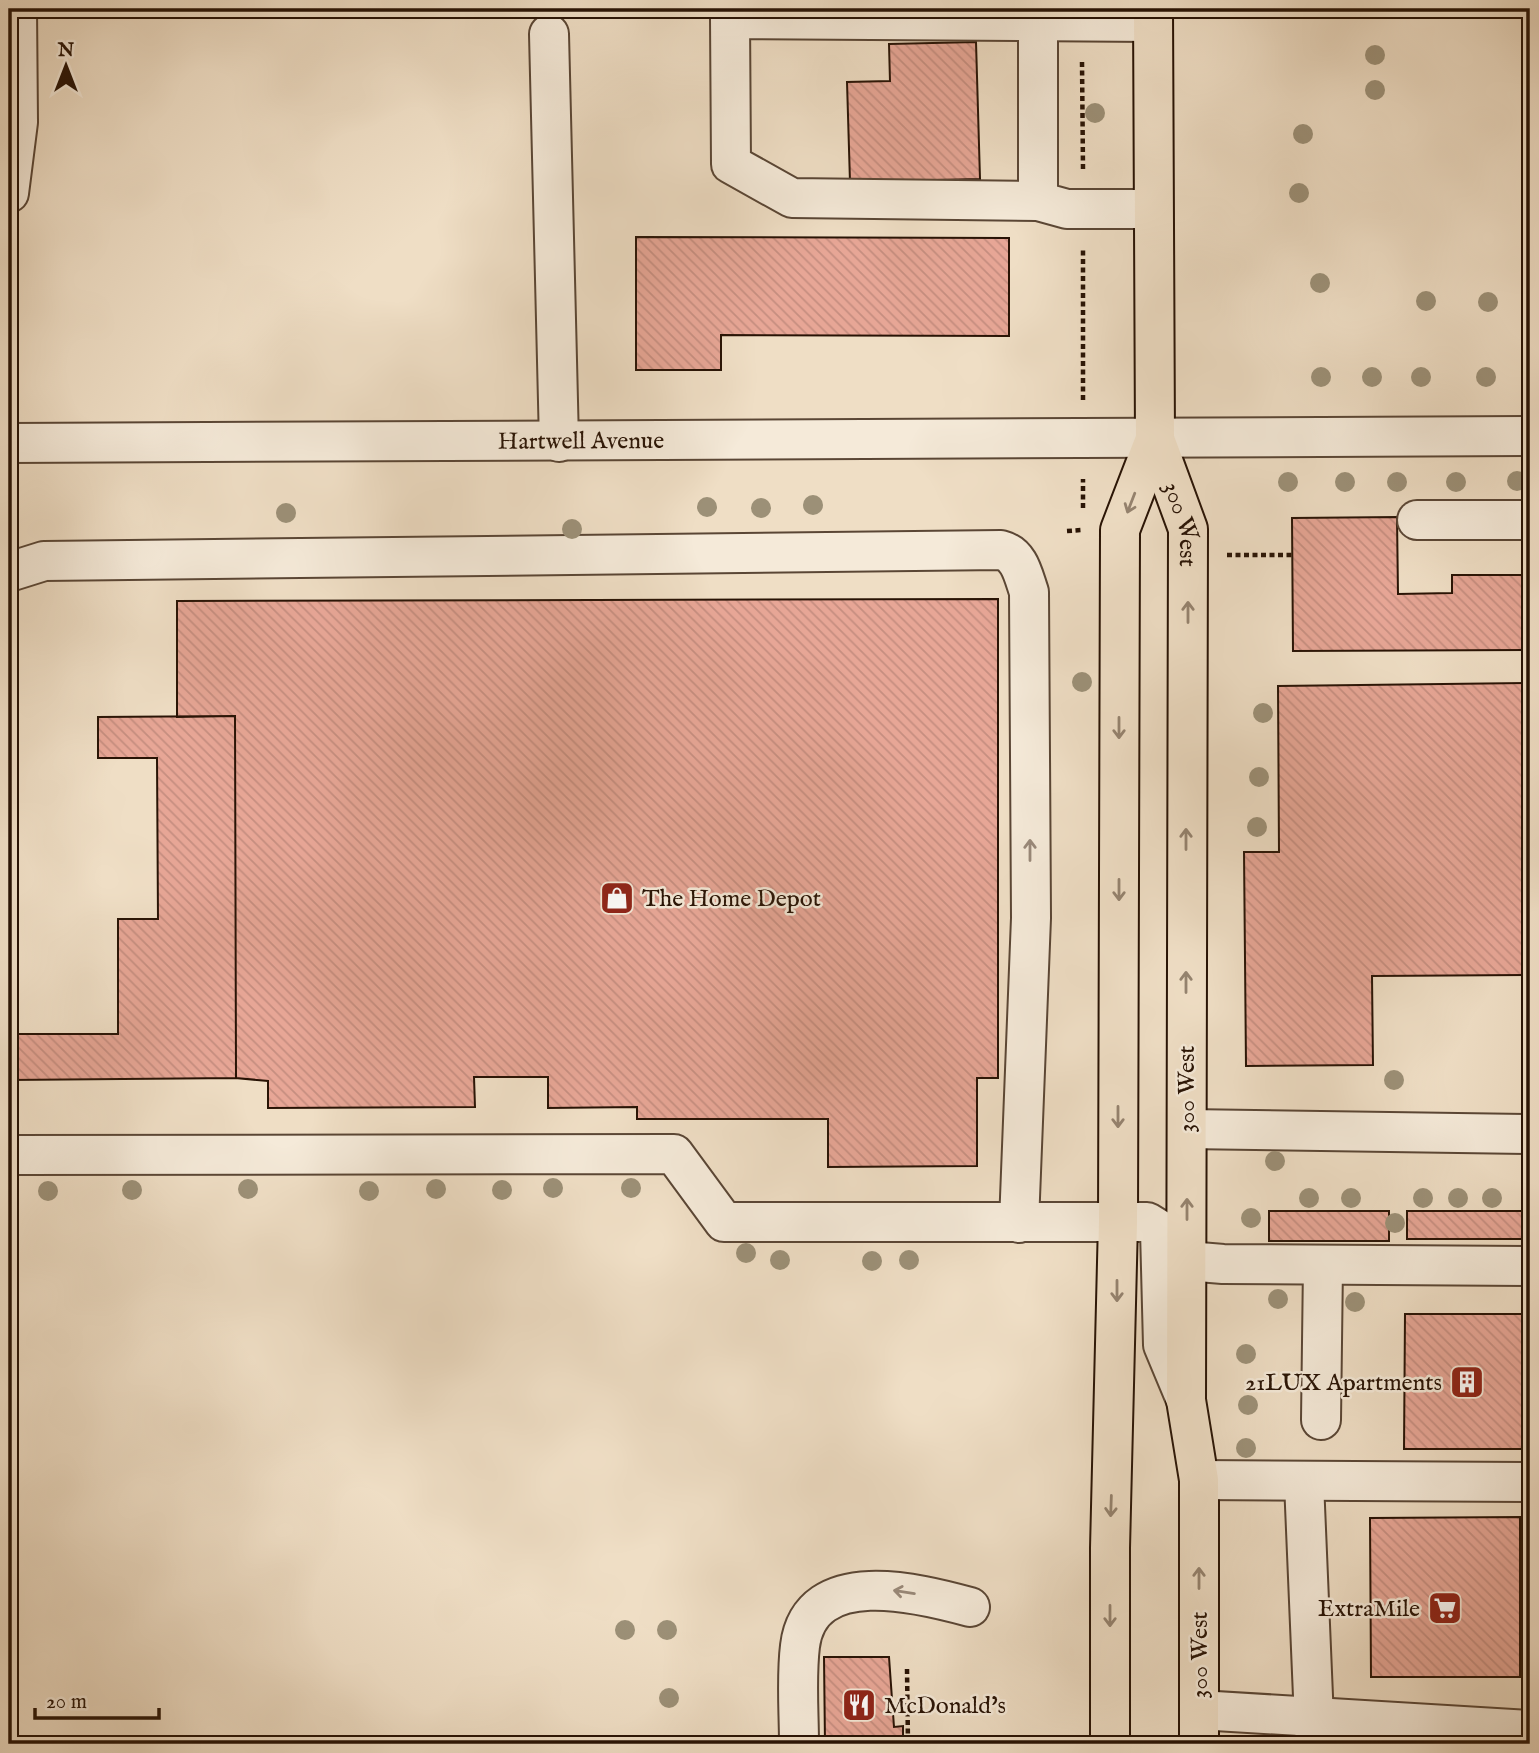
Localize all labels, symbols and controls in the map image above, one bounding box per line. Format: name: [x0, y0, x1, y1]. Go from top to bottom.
north arrow: [32, 32, 102, 102]
text: N: [57, 39, 75, 63]
street label: Hartwell Avenue: [498, 426, 664, 458]
street label: 300 West: [1155, 478, 1205, 567]
one-way arrow: [1123, 491, 1136, 513]
one-way arrow: [1181, 601, 1195, 624]
one-way arrow: [1112, 717, 1126, 740]
one-way arrow: [1179, 828, 1193, 851]
one-way arrow: [1023, 839, 1037, 862]
one-way arrow: [1112, 878, 1126, 901]
shop icon: The Home Depot: [598, 879, 636, 917]
place label: The Home Depot: [642, 884, 821, 915]
one-way arrow: [1179, 971, 1193, 994]
street label: 300 West: [1172, 1045, 1203, 1133]
one-way arrow: [1111, 1105, 1125, 1128]
one-way arrow: [1180, 1198, 1194, 1221]
one-way arrow: [1110, 1279, 1124, 1302]
building icon: 21LUX Apartments: [1448, 1363, 1486, 1401]
place label: 21LUX Apartments: [1245, 1368, 1442, 1399]
one-way arrow: [1105, 1494, 1118, 1517]
one-way arrow: [1192, 1567, 1206, 1590]
one-way arrow: [893, 1585, 916, 1598]
supermarket icon: ExtraMile: [1426, 1589, 1464, 1627]
place label: ExtraMile: [1318, 1594, 1420, 1625]
one-way arrow: [1103, 1604, 1117, 1627]
street label: 300 West: [1185, 1611, 1216, 1699]
scale bar: [35, 1676, 159, 1720]
restaurant icon: McDonald's: [840, 1686, 878, 1724]
text: 20 m: [46, 1689, 87, 1716]
place label: McDonald's: [884, 1691, 1006, 1722]

